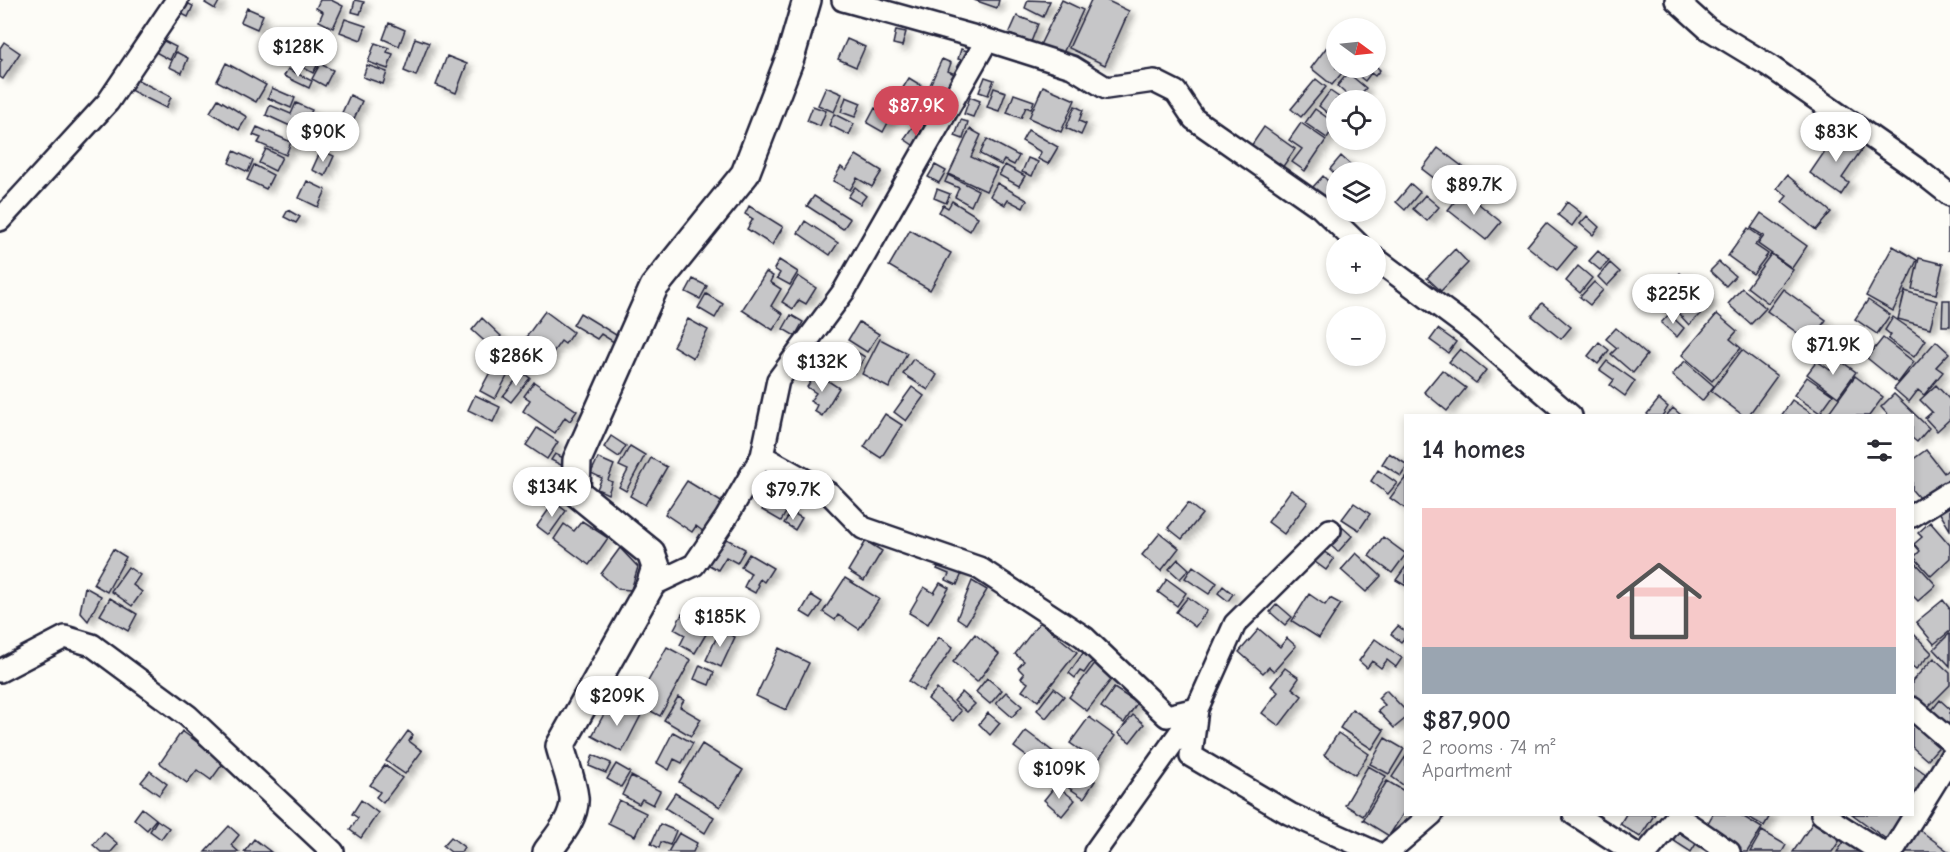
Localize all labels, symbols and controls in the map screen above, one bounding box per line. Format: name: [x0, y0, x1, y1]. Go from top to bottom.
north arrow: [1326, 18, 1386, 78]
map controls: [1326, 18, 1386, 366]
pin: $128K: [256, 27, 340, 78]
text: $128K: [272, 35, 324, 58]
pin: $87.9K: [867, 86, 965, 137]
button: locate: [1326, 90, 1386, 150]
text: $87.9K: [888, 94, 944, 117]
pin: $90K: [287, 112, 359, 163]
pin: $83K: [1800, 112, 1872, 163]
text: $90K: [300, 120, 346, 143]
text: $83K: [1814, 120, 1858, 143]
button: layers: [1326, 162, 1386, 222]
pin: $89.7K: [1425, 165, 1523, 216]
text: $89.7K: [1446, 173, 1502, 196]
button: +: [1326, 234, 1386, 294]
pin: $225K: [1631, 274, 1715, 325]
text: $225K: [1646, 282, 1700, 305]
button: −: [1326, 306, 1386, 366]
pin: $71.9K: [1784, 325, 1882, 376]
text: $71.9K: [1806, 333, 1860, 356]
pin: $286K: [474, 336, 558, 387]
pin: $132K: [780, 342, 864, 393]
text: $286K: [489, 344, 543, 367]
text: $132K: [797, 350, 847, 373]
icon: filters: [1863, 434, 1896, 467]
text: 14 homes: [1422, 435, 1525, 465]
pin: $134K: [510, 467, 594, 518]
pin: $79.7K: [744, 470, 842, 521]
text: $134K: [527, 475, 577, 498]
text: $79.7K: [766, 478, 820, 501]
icon: home: [1605, 547, 1713, 655]
pin: $185K: [678, 597, 762, 648]
text: $185K: [694, 605, 746, 628]
pin: $209K: [575, 676, 659, 727]
text: $209K: [589, 684, 645, 707]
text: $87,900: [1422, 706, 1511, 736]
text: 2 rooms · 74 m²: [1422, 736, 1555, 759]
pin: $109K: [1017, 749, 1101, 800]
text: $109K: [1032, 757, 1086, 780]
text: Apartment: [1422, 759, 1512, 782]

